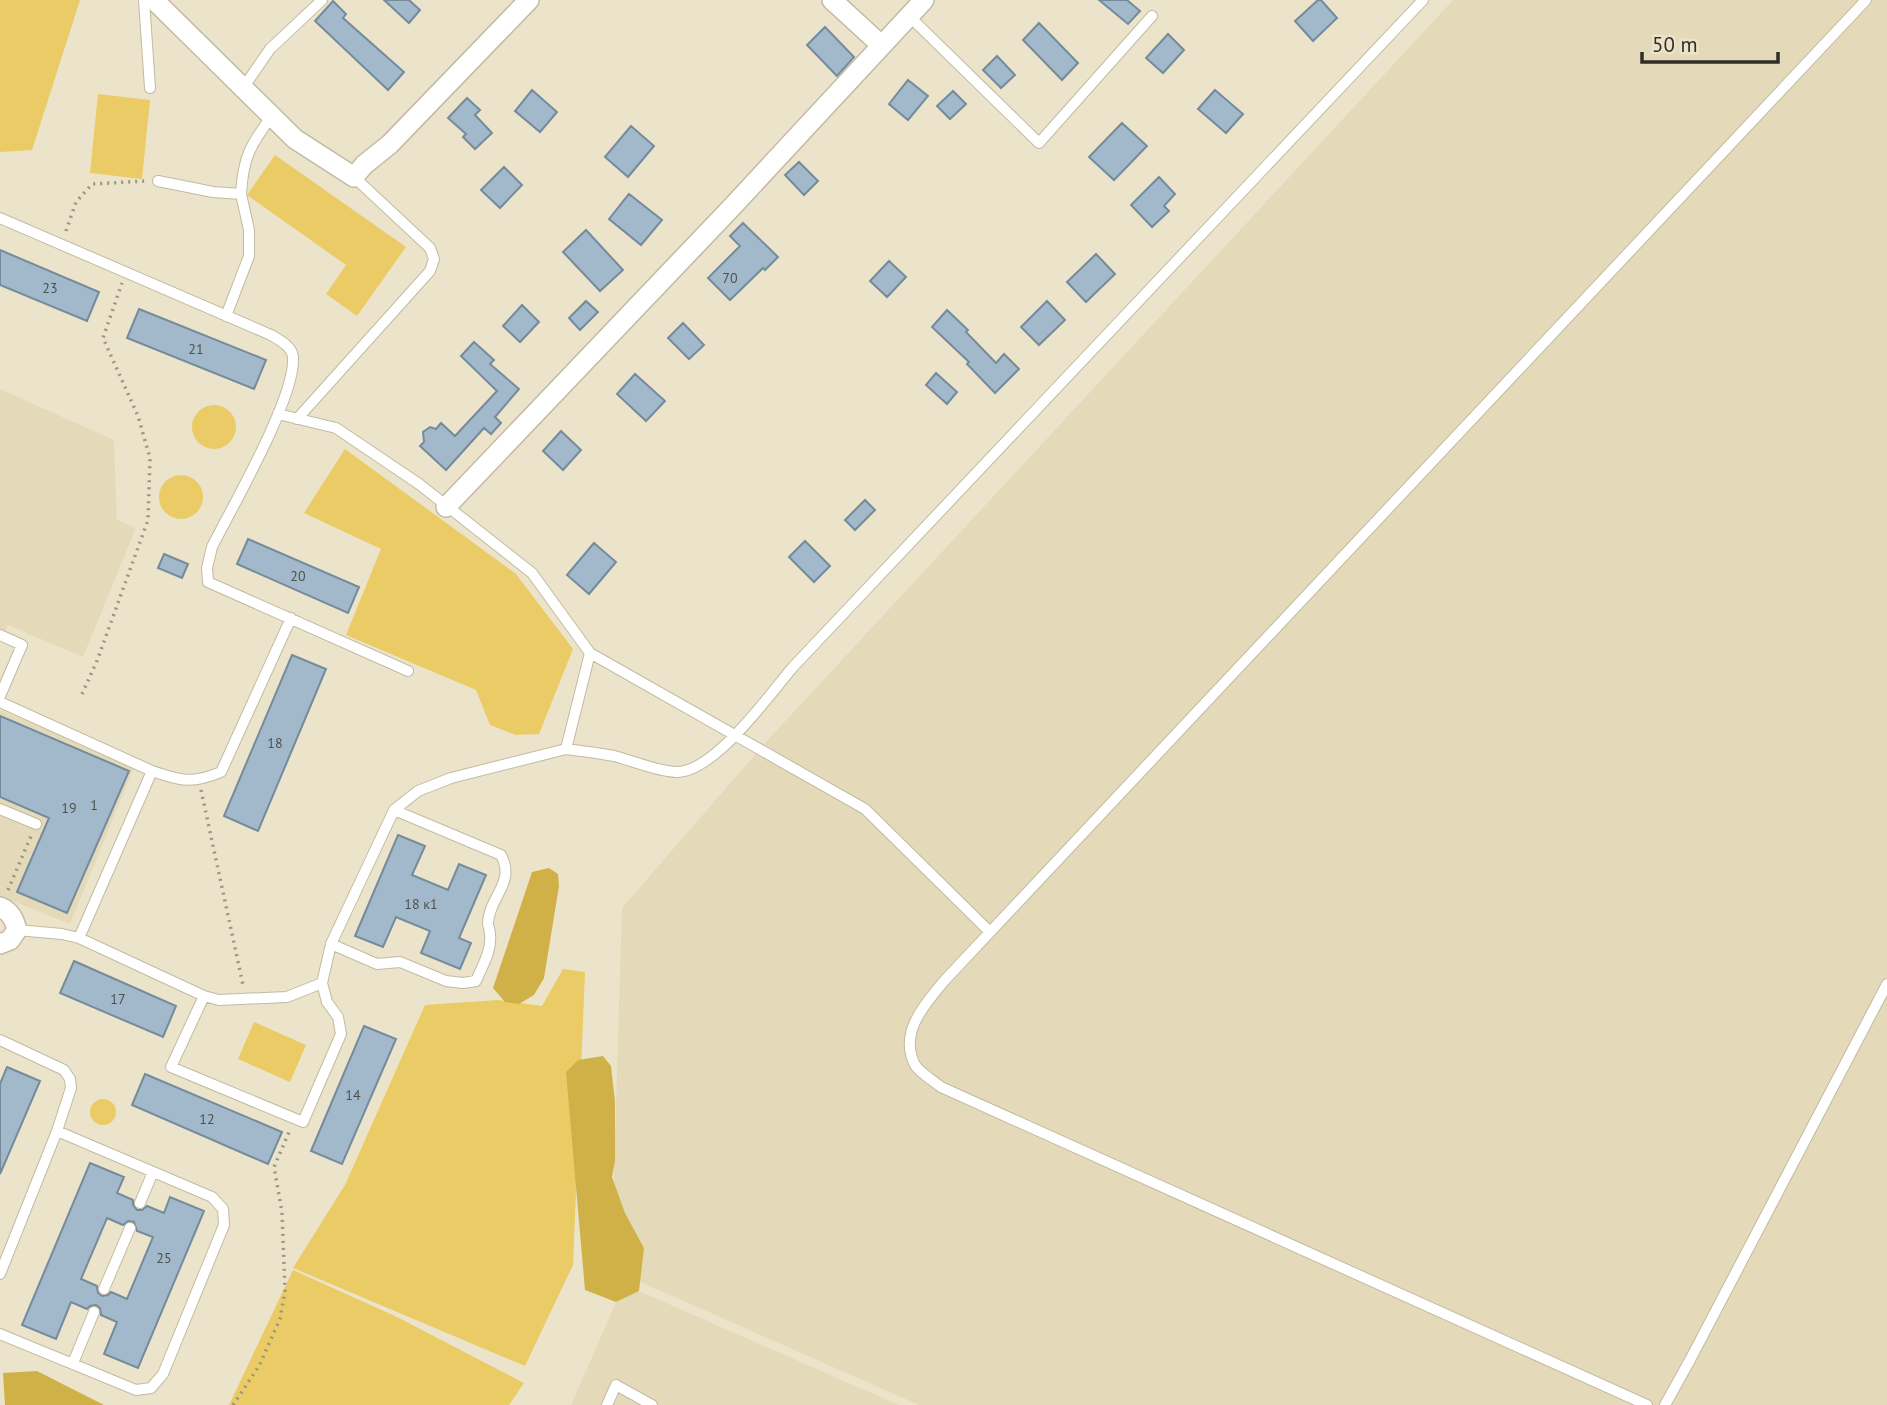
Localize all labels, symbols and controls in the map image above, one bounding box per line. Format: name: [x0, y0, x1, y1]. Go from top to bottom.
scale bar: [1642, 21, 1778, 65]
text: 50 m: [1652, 31, 1698, 58]
house number: 70: [722, 269, 738, 287]
house number: 23: [42, 279, 58, 297]
house number: 21: [188, 340, 204, 358]
house number: 20: [290, 567, 306, 585]
house number: 18: [267, 734, 283, 752]
house number: 1: [90, 796, 98, 814]
house number: 19: [61, 799, 77, 817]
house number: 18 к1: [404, 895, 438, 913]
house number: 17: [110, 990, 126, 1008]
house number: 14: [345, 1086, 361, 1104]
house number: 12: [199, 1110, 215, 1128]
house number: 25: [156, 1249, 172, 1267]

